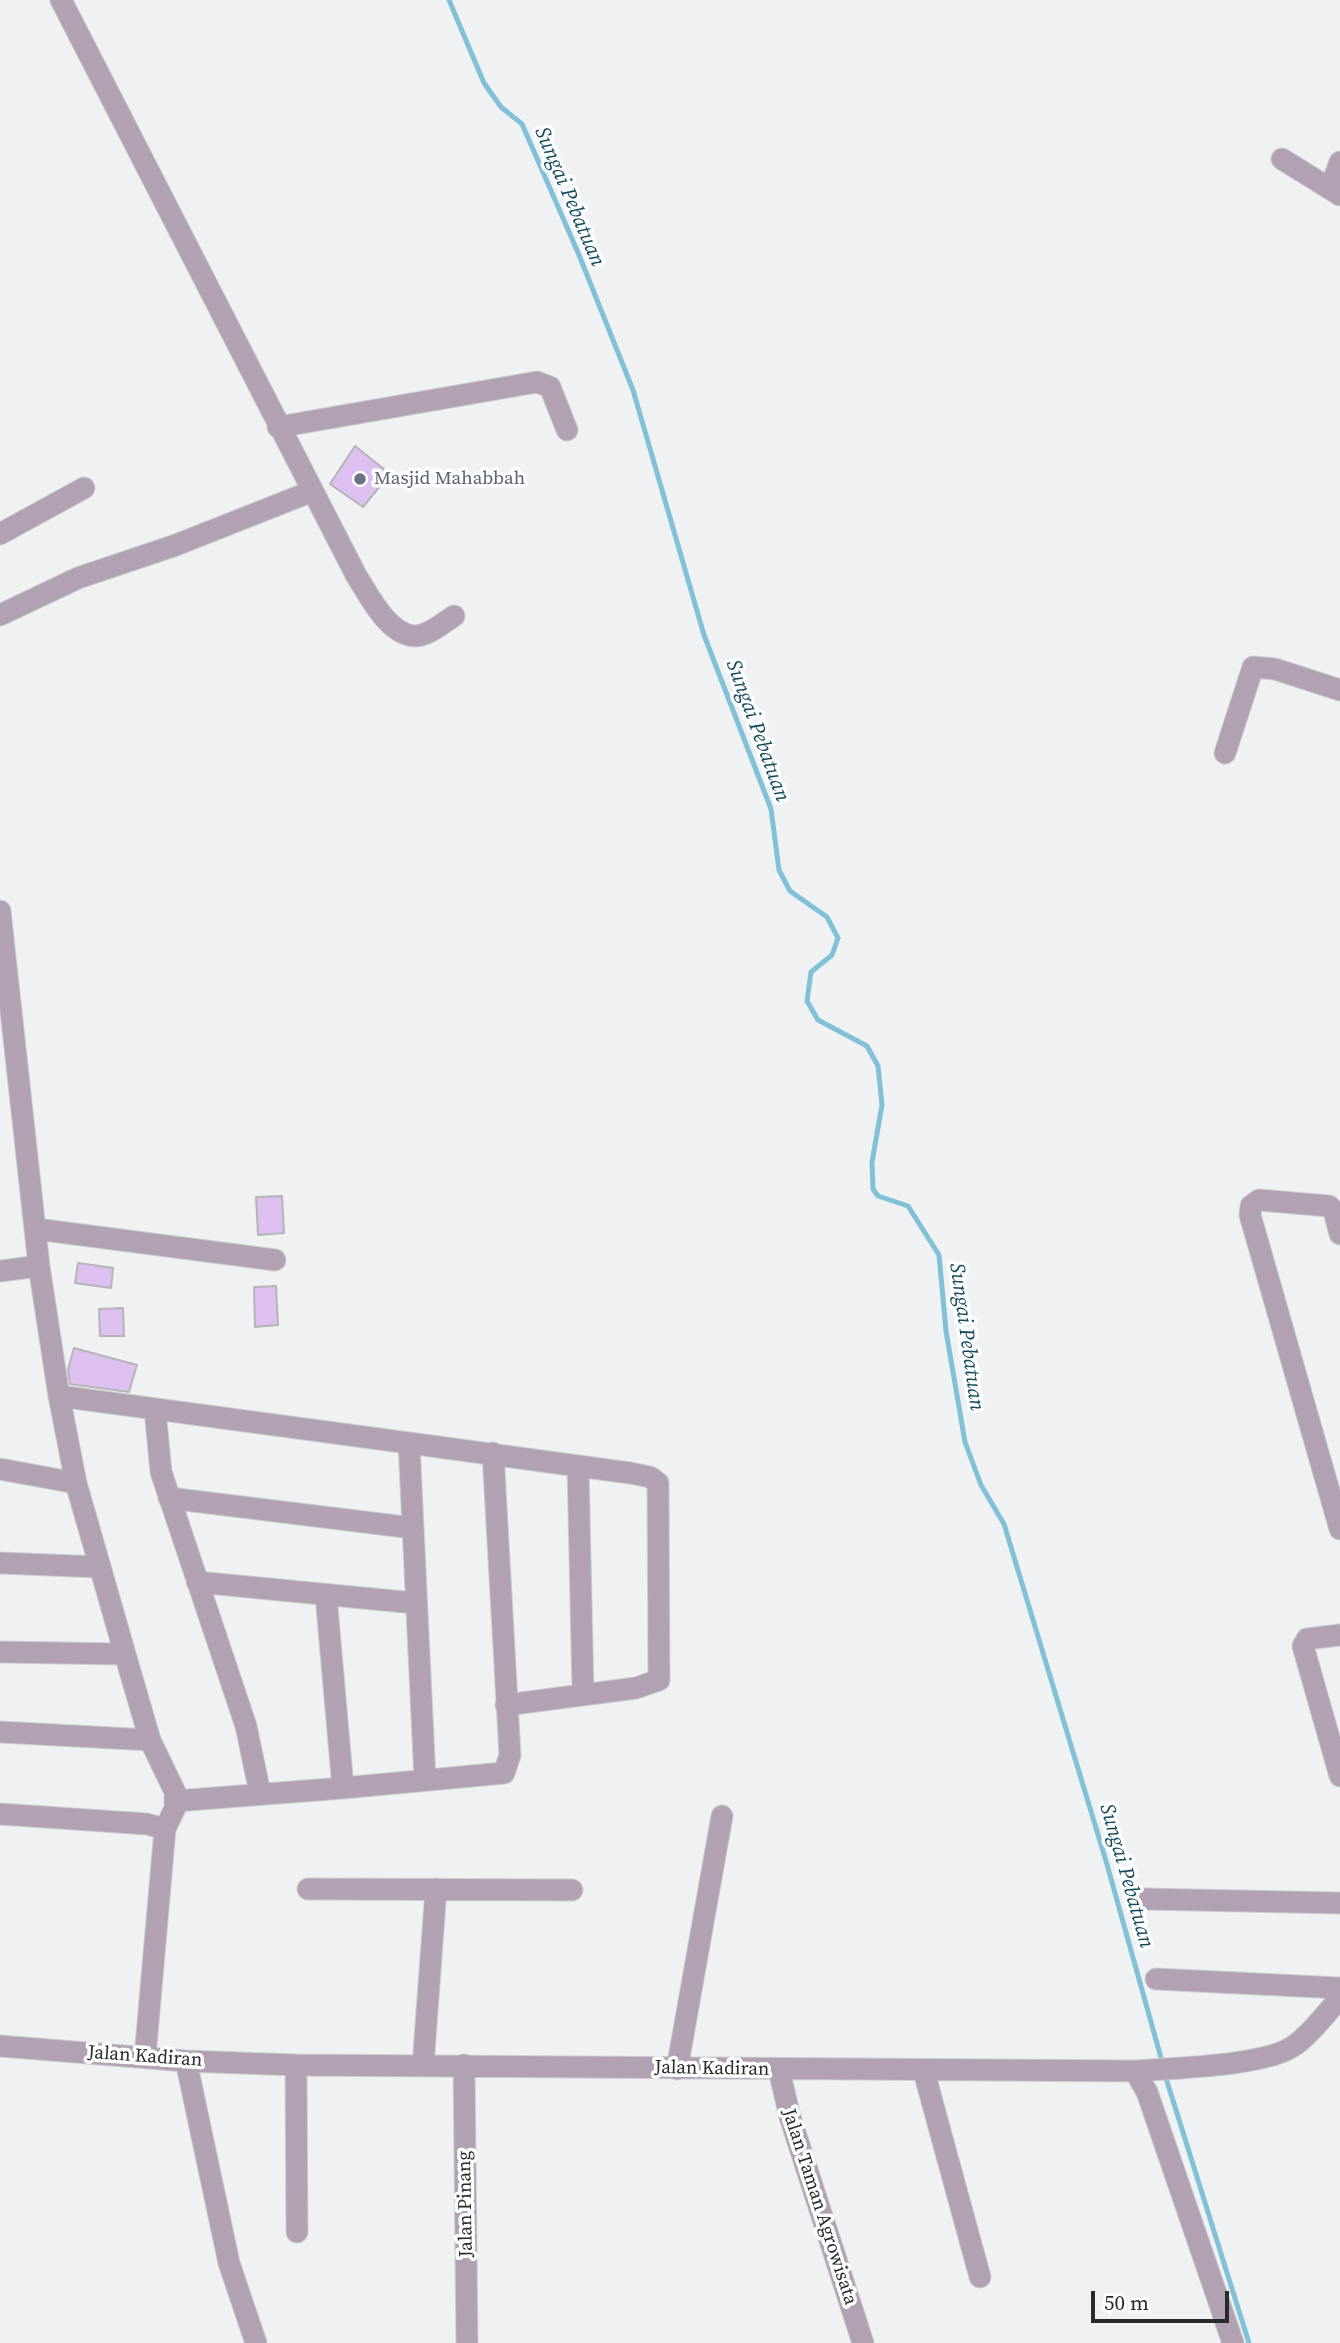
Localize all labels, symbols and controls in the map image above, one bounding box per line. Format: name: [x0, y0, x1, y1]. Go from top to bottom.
water label: Sungai Pebatuan: [528, 124, 610, 270]
place label: Masjid Mahabbah: [374, 468, 525, 490]
marker: Masjid Mahabbah: [352, 471, 368, 487]
water label: Sungai Pebatuan: [720, 657, 794, 805]
water label: Sungai Pebatuan: [943, 1261, 989, 1413]
water label: Sungai Pebatuan: [1093, 1801, 1159, 1951]
street label: Jalan Kadiran: [87, 2042, 203, 2072]
street label: Jalan Kadiran: [654, 2057, 770, 2081]
street label: Jalan Taman Agrowisata: [777, 2106, 861, 2308]
street label: Jalan Pinang: [454, 2150, 478, 2258]
scale bar: [1095, 2276, 1233, 2320]
text: 50 m: [1104, 2288, 1149, 2317]

